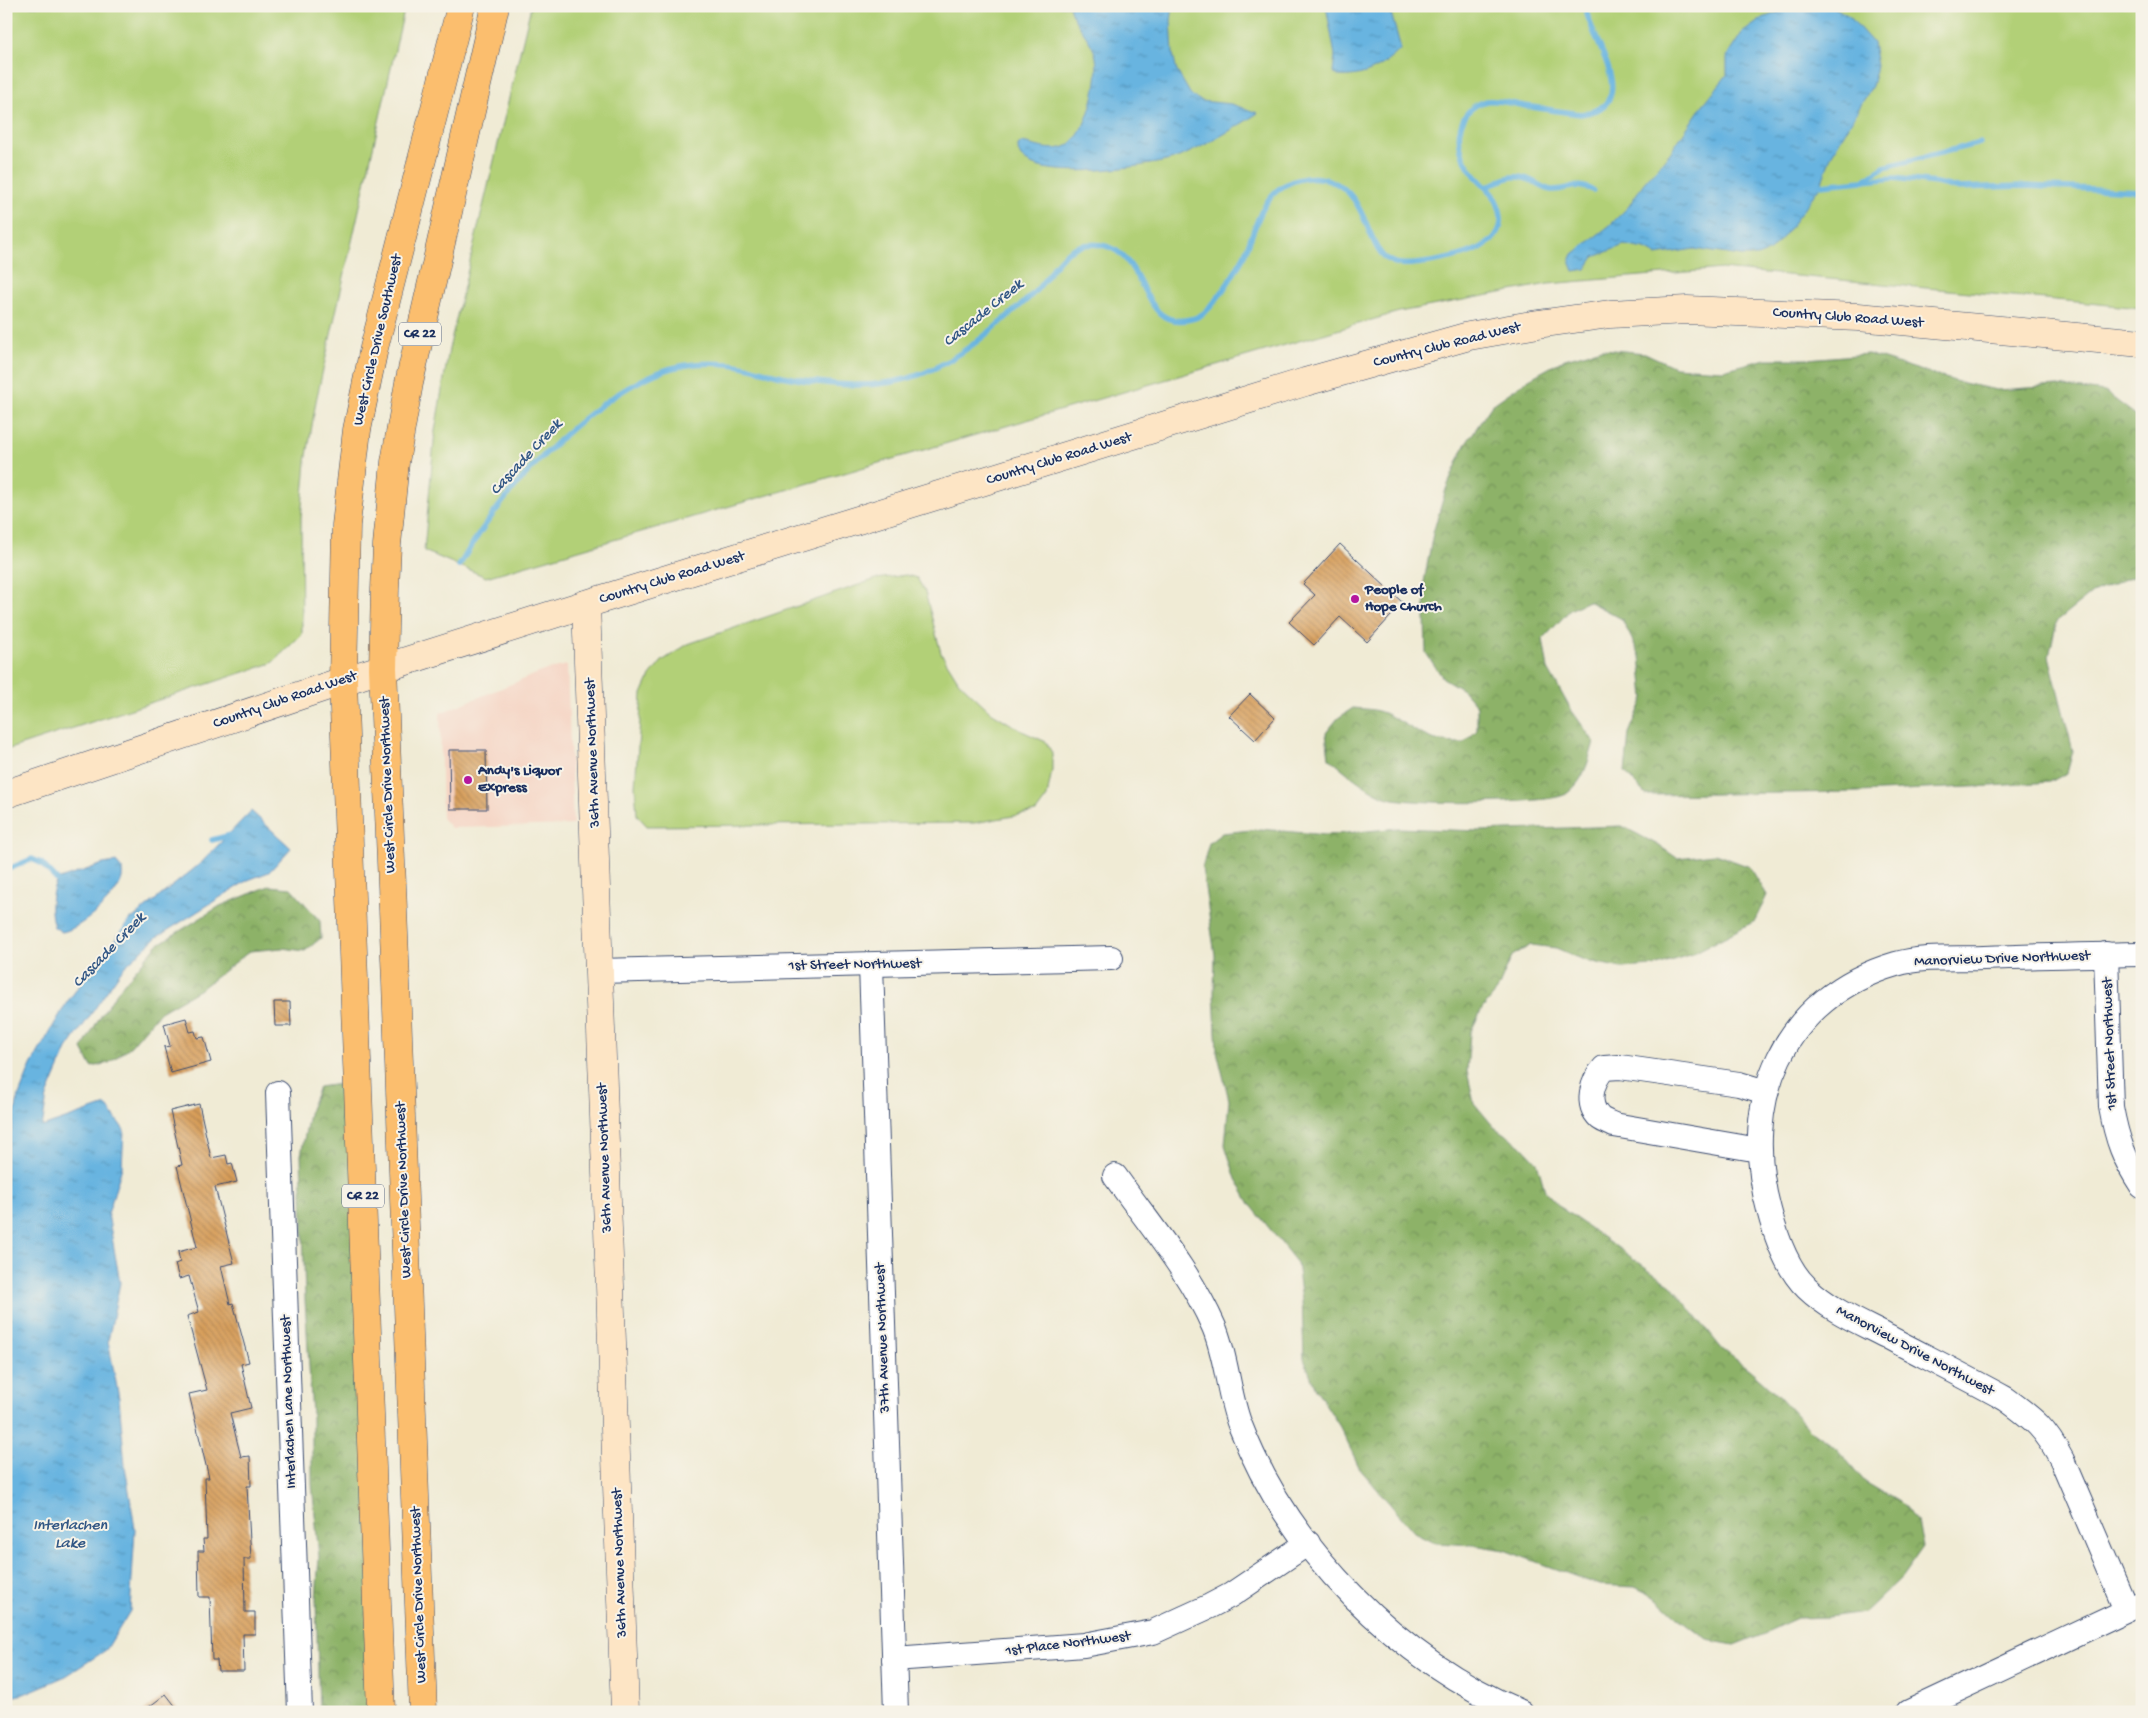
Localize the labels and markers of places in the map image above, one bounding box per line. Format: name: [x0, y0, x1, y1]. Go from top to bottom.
place label: People of Hope Church: [1364, 581, 1442, 616]
marker: People of Hope Church: [1349, 593, 1361, 605]
place label: Andy's Liquor Express: [477, 762, 563, 797]
marker: Andy's Liquor Express: [462, 774, 474, 786]

